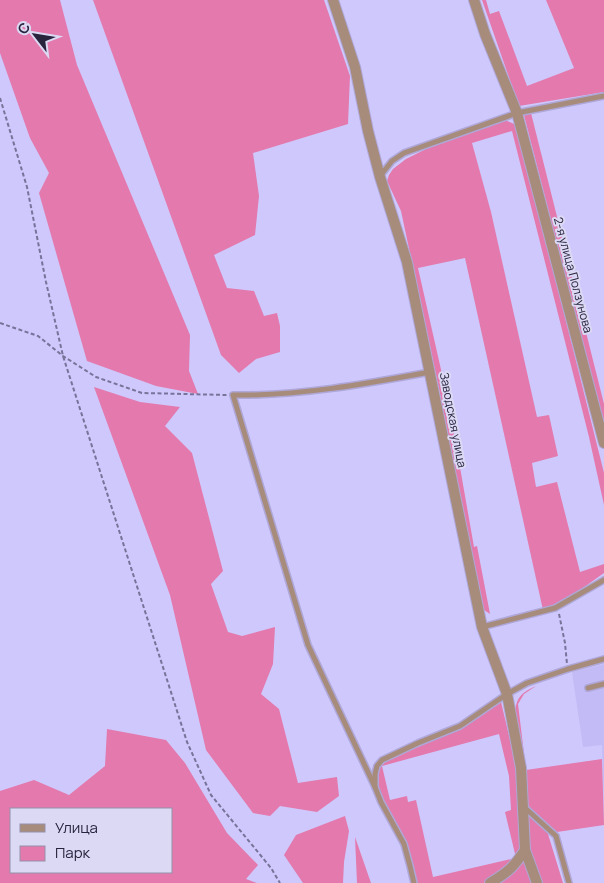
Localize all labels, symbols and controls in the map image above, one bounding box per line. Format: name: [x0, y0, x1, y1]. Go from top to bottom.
north arrow: [10, 10, 60, 60]
text: С: [13, 19, 34, 37]
street label: 2-я улица Ползунова: [550, 215, 597, 335]
street label: Заводская улица: [436, 371, 471, 469]
legend: [10, 808, 172, 873]
text: Улица: [55, 817, 98, 838]
text: Парк: [55, 842, 91, 863]

